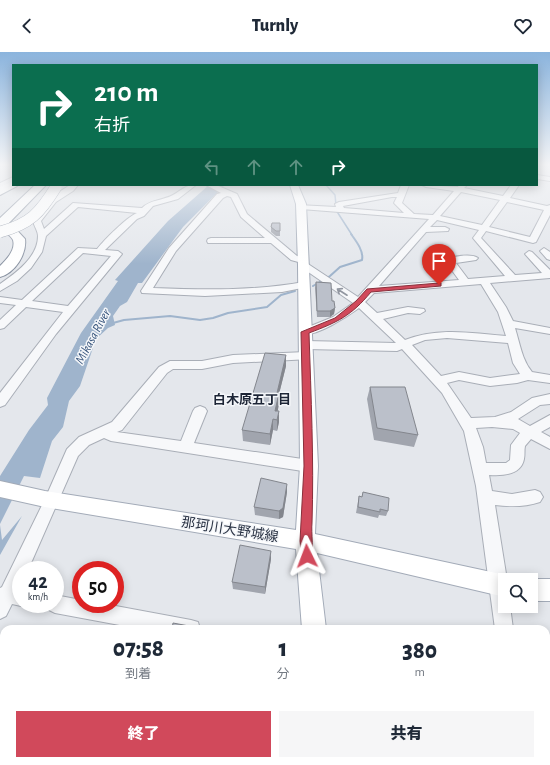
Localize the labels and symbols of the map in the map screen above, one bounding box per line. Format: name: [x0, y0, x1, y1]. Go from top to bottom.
pin: [422, 244, 456, 285]
one-way arrow: [337, 288, 348, 296]
water label: Mikasa River: [74, 307, 113, 366]
district label: 白木原五丁目: [213, 393, 291, 407]
street label: 那珂川大野城線: [180, 514, 279, 545]
position arrow: [286, 535, 328, 577]
speed limit sign: 50: [72, 561, 124, 613]

